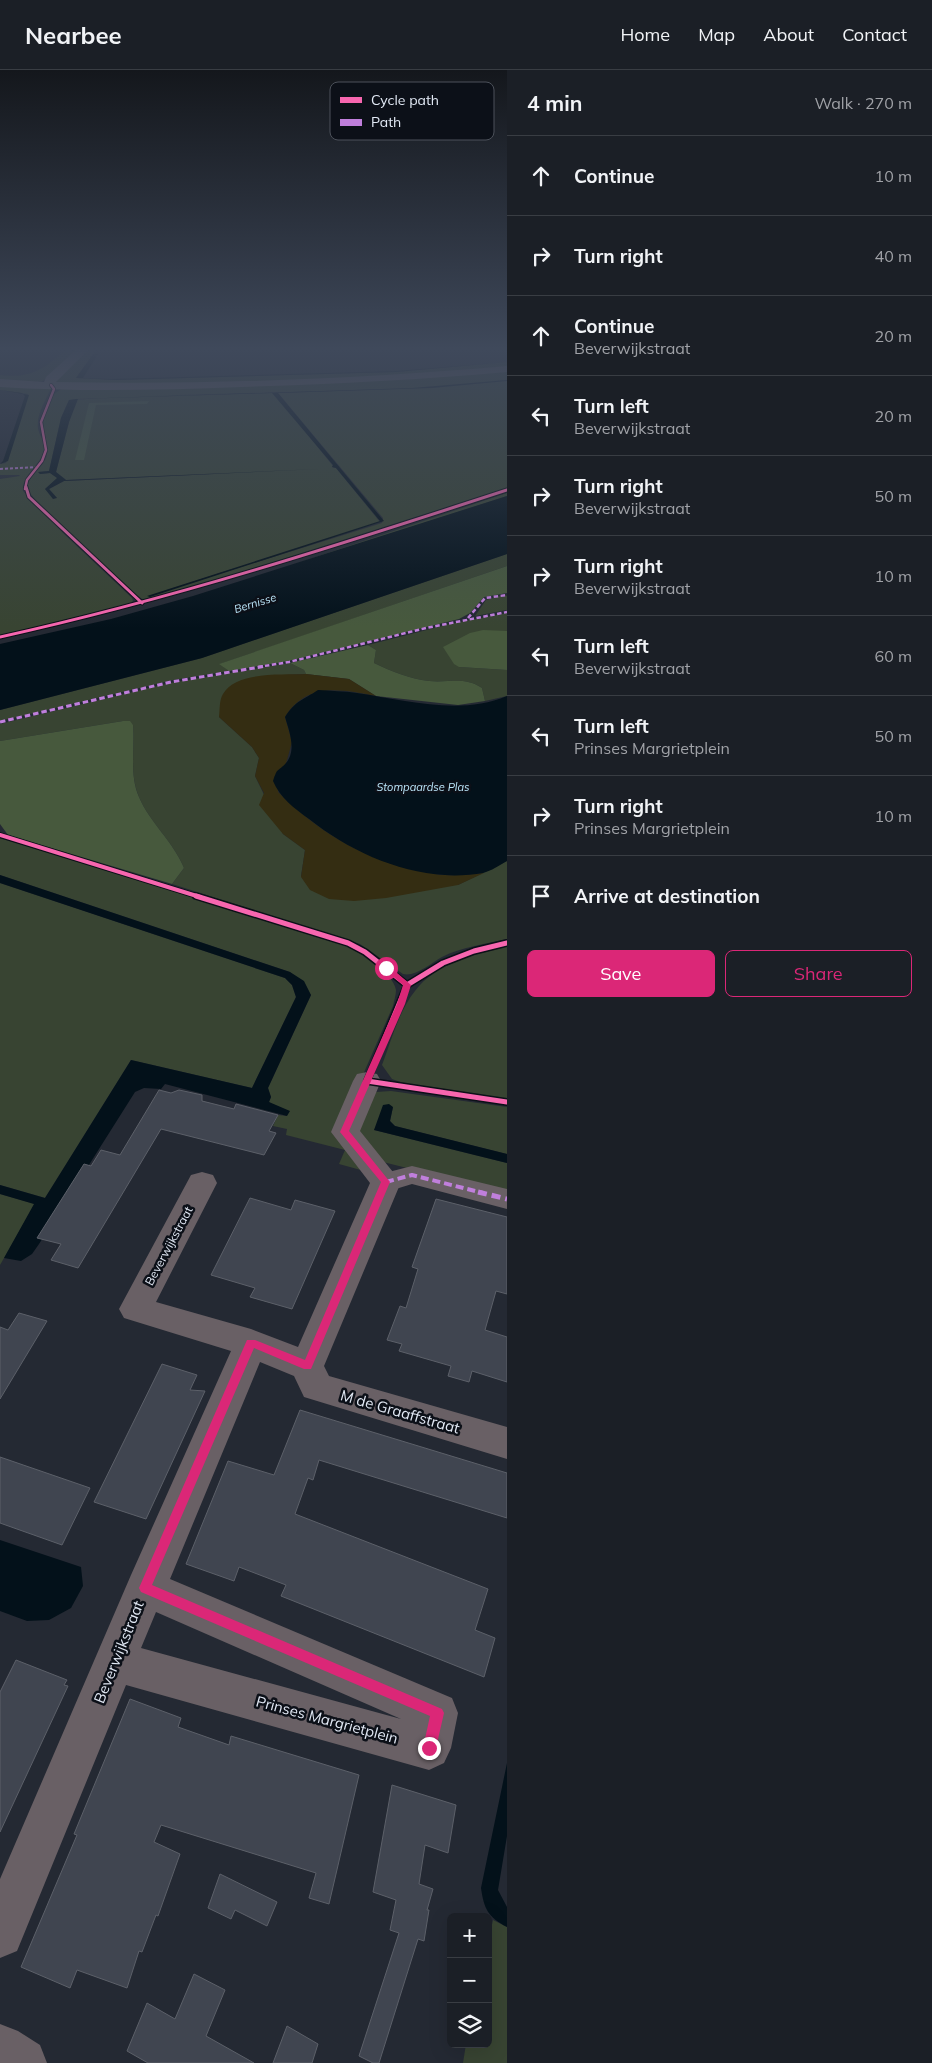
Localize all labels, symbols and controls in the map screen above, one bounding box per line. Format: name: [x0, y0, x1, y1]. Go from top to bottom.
text: Nearbee: [25, 20, 122, 50]
text: Home: [620, 23, 670, 46]
text: Map: [698, 23, 735, 46]
text: About: [763, 23, 814, 46]
text: Contact: [842, 23, 907, 46]
legend: [330, 82, 494, 140]
text: 4 min: [527, 90, 582, 116]
text: Cycle path: [371, 91, 439, 109]
text: Walk · 270 m: [814, 93, 912, 113]
text: Path: [371, 113, 401, 131]
icon: ahead: [527, 162, 555, 190]
text: Continue: [574, 164, 654, 188]
text: 10 m: [875, 166, 912, 186]
icon: right: [527, 242, 555, 270]
text: Turn right: [574, 244, 663, 268]
text: 40 m: [875, 246, 912, 266]
text: Continue: [574, 314, 654, 338]
icon: ahead: [527, 322, 555, 350]
text: 20 m: [875, 326, 912, 346]
text: Beverwijkstraat: [574, 338, 690, 358]
text: Turn left: [574, 394, 649, 418]
icon: left: [527, 402, 555, 430]
text: 20 m: [875, 406, 912, 426]
text: Beverwijkstraat: [574, 418, 690, 438]
text: Turn right: [574, 474, 663, 498]
icon: right: [527, 482, 555, 510]
text: 50 m: [875, 486, 912, 506]
text: Beverwijkstraat: [574, 498, 690, 518]
text: Turn right: [574, 554, 663, 578]
icon: right: [527, 562, 555, 590]
text: 10 m: [875, 566, 912, 586]
text: Beverwijkstraat: [574, 578, 690, 598]
water label: Bernisse: [232, 590, 278, 616]
text: Turn left: [574, 634, 649, 658]
icon: left: [527, 642, 555, 670]
text: 60 m: [875, 646, 912, 666]
text: Beverwijkstraat: [574, 658, 690, 678]
text: Turn left: [574, 714, 649, 738]
icon: left: [527, 722, 555, 750]
text: 50 m: [875, 726, 912, 746]
text: Prinses Margrietplein: [574, 738, 730, 758]
water label: Stompaardse Plas: [376, 780, 470, 794]
text: Turn right: [574, 794, 663, 818]
icon: right: [527, 802, 555, 830]
text: 10 m: [875, 806, 912, 826]
text: Prinses Margrietplein: [574, 818, 730, 838]
icon: arrive: [527, 882, 555, 910]
text: Arrive at destination: [574, 884, 760, 908]
button: Save: [527, 950, 715, 997]
button: Share: [725, 950, 912, 997]
route start: [375, 957, 398, 980]
street label: Beverwijkstraat: [141, 1204, 196, 1288]
street label: M de Graaffstraat: [338, 1385, 462, 1438]
street label: Beverwijkstraat: [89, 1598, 148, 1706]
street label: Prinses Margrietplein: [254, 1691, 400, 1748]
route end: [418, 1737, 441, 1760]
map controls: [447, 1913, 492, 2048]
button: +: [447, 1913, 492, 1958]
button: −: [447, 1958, 492, 2003]
button: layers: [447, 2003, 492, 2048]

